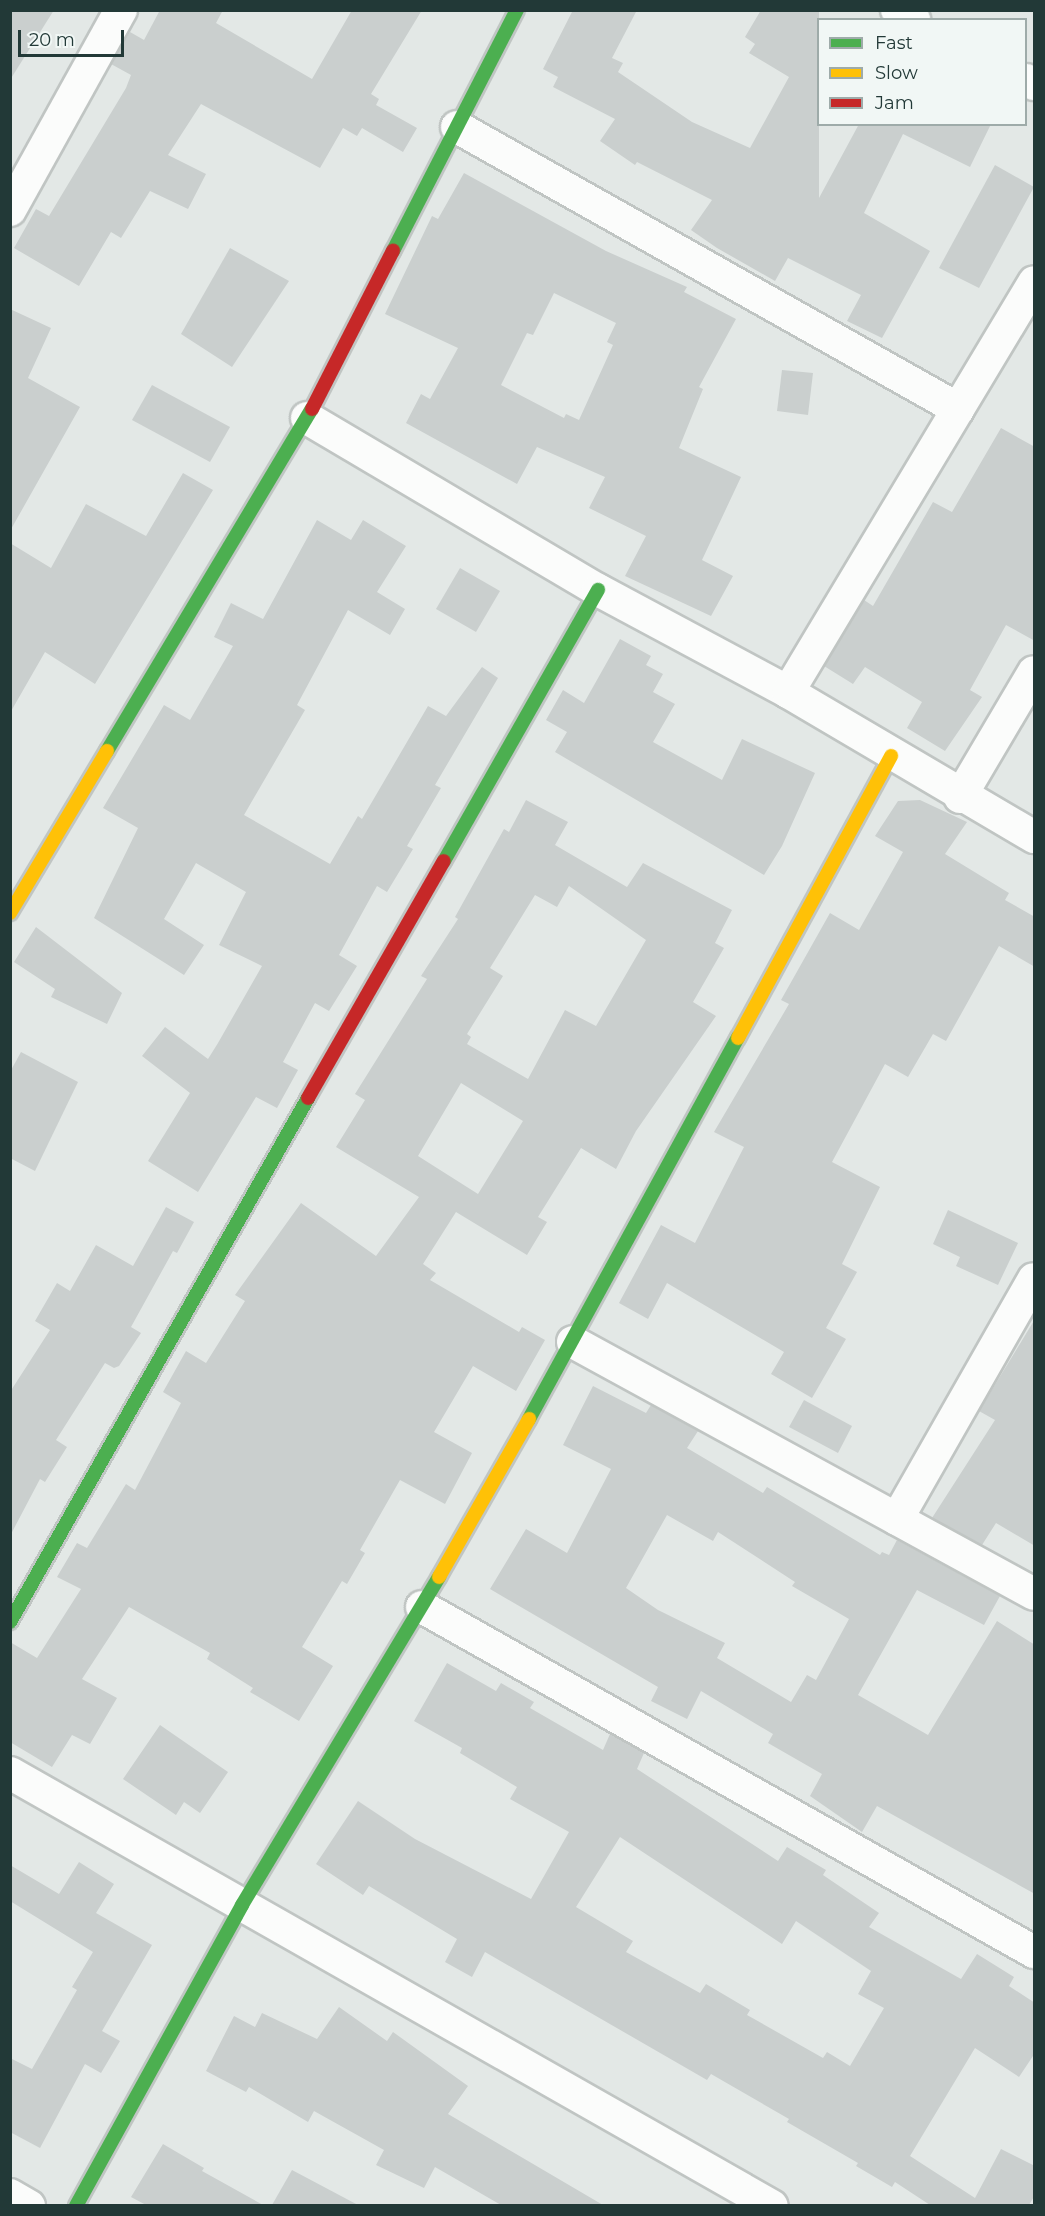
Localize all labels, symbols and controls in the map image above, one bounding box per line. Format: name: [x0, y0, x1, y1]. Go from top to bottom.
scale bar: [21, 18, 128, 56]
legend: [817, 18, 1027, 126]
text: 20 m: [29, 29, 75, 51]
text: Fast: [875, 32, 913, 54]
text: Slow: [875, 62, 918, 84]
text: Jam: [875, 92, 914, 114]

